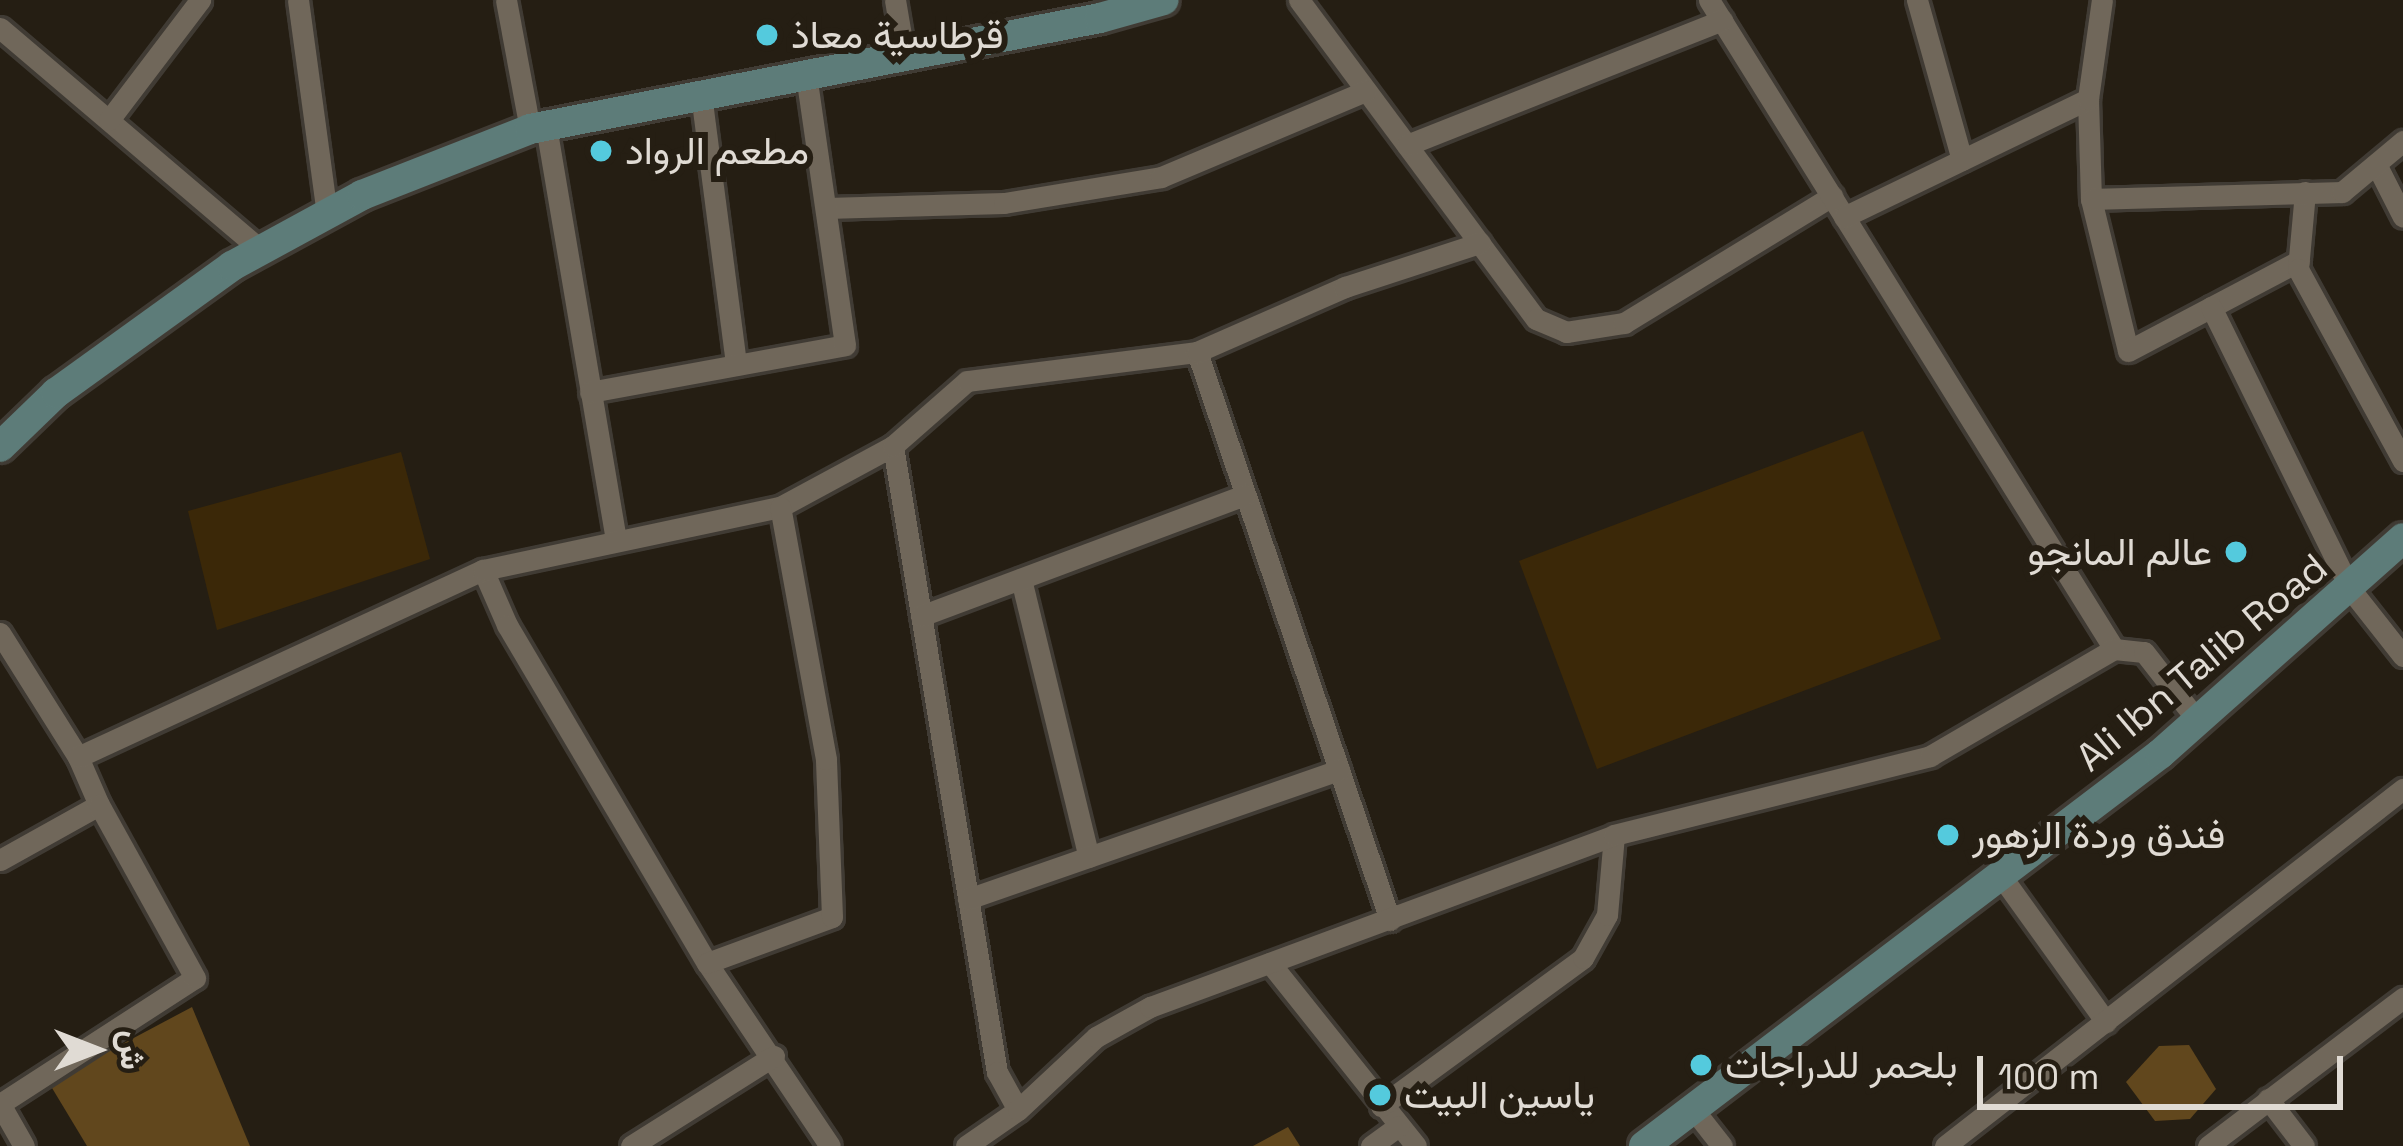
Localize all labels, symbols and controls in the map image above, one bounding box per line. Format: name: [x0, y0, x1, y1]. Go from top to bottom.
place label: قرطاسية معاذ: [791, 12, 1004, 58]
marker: قرطاسية معاذ: [754, 22, 780, 48]
place label: مطعم الرواد: [625, 128, 809, 174]
marker: مطعم الرواد: [588, 138, 614, 164]
place label: عالم المانجو: [2028, 529, 2212, 575]
marker: عالم المانجو: [2223, 539, 2249, 565]
street label: Ali Ibn Talib Road: [2067, 544, 2337, 782]
place label: فندق وردة الزهور: [1972, 812, 2225, 858]
marker: فندق وردة الزهور: [1935, 822, 1961, 848]
north arrow: [36, 990, 156, 1110]
text: ش: [111, 1030, 153, 1070]
scale bar: [1983, 1032, 2349, 1106]
place label: بلحمر للدراجات: [1725, 1042, 1957, 1088]
marker: بلحمر للدراجات: [1688, 1052, 1714, 1078]
text: 100 m: [1998, 1054, 2099, 1100]
place label: ياسين البيت: [1404, 1072, 1595, 1118]
marker: ياسين البيت: [1367, 1082, 1393, 1108]

